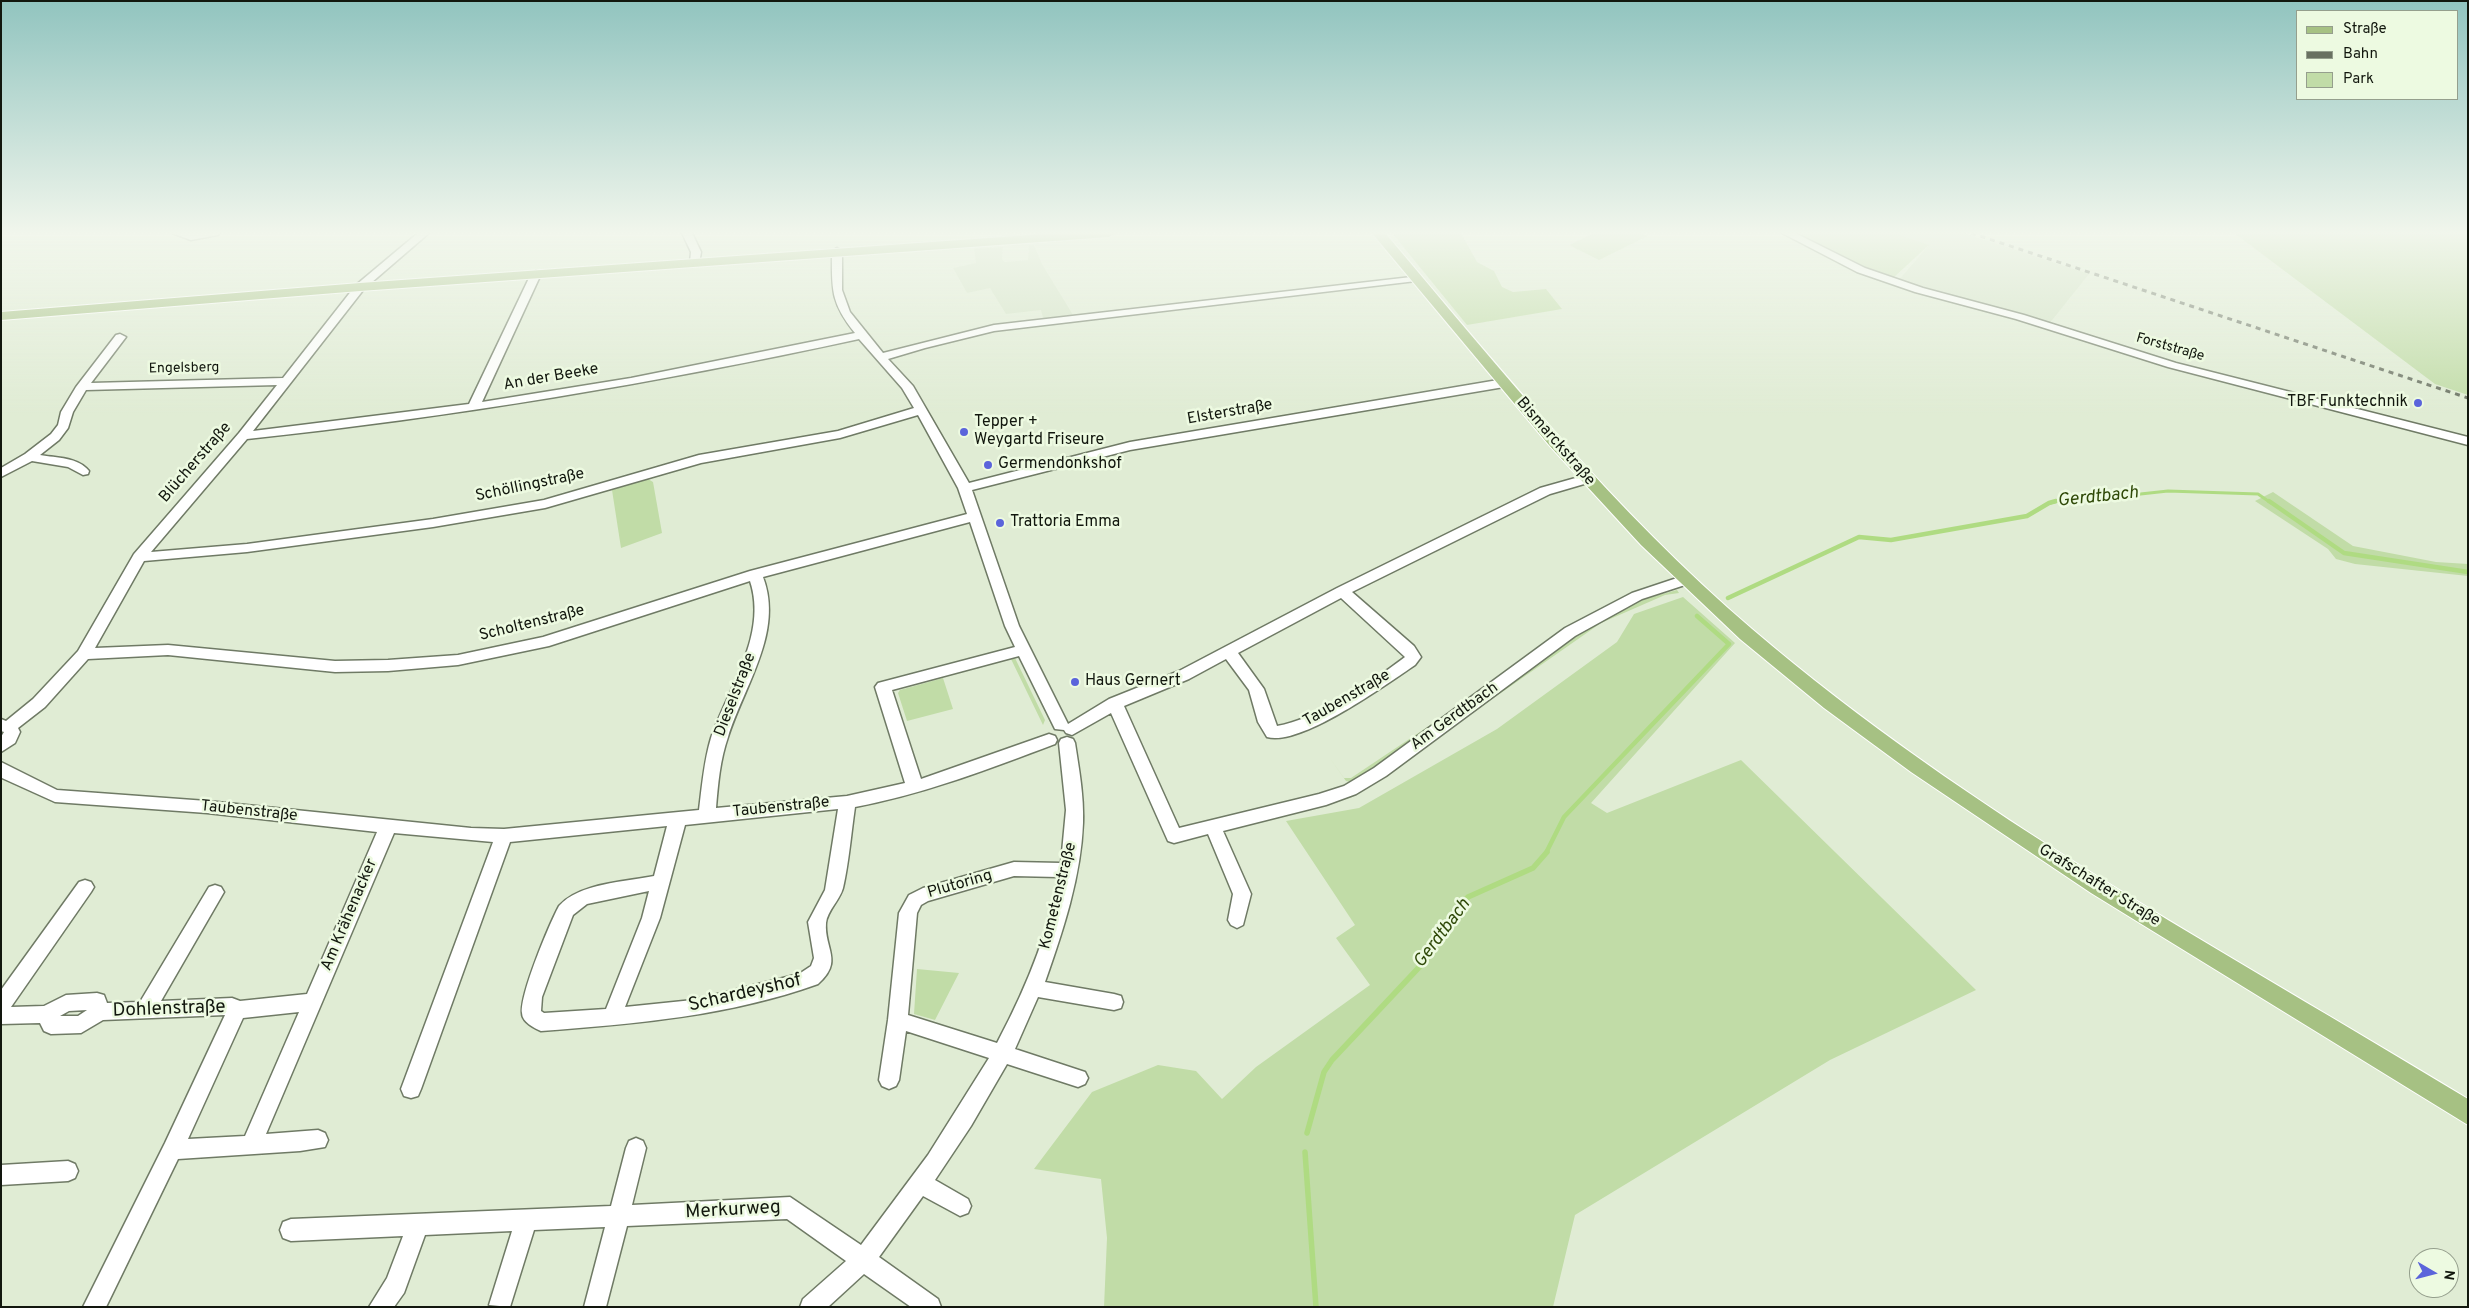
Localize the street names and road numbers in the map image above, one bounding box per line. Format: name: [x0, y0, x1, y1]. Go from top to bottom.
street label: Forststraße: [2134, 330, 2206, 366]
street label: Engelsberg: [148, 360, 220, 378]
street label: An der Beeke: [502, 360, 600, 396]
street label: Bismarckstraße: [1511, 394, 1599, 490]
street label: Elsterstraße: [1186, 396, 1274, 430]
street label: Blücherstraße: [156, 419, 236, 507]
street label: Schöllingstraße: [474, 465, 586, 507]
street label: Scholtenstraße: [477, 602, 587, 646]
street label: Dieselstraße: [711, 650, 761, 740]
street label: Taubenstraße: [1300, 666, 1394, 732]
street label: Am Gerdtbach: [1408, 679, 1502, 755]
street label: Taubenstraße: [732, 793, 830, 823]
street label: Taubenstraße: [200, 797, 298, 827]
street label: Kometenstraße: [1036, 841, 1082, 951]
street label: Grafschafter Straße: [2035, 841, 2163, 931]
street label: Am Krähenacker: [318, 856, 382, 974]
street label: Plutoring: [925, 867, 995, 903]
street label: Schardeyshof: [686, 970, 804, 1018]
street label: Dohlenstraße: [112, 997, 226, 1023]
street label: Merkurweg: [685, 1197, 781, 1225]

